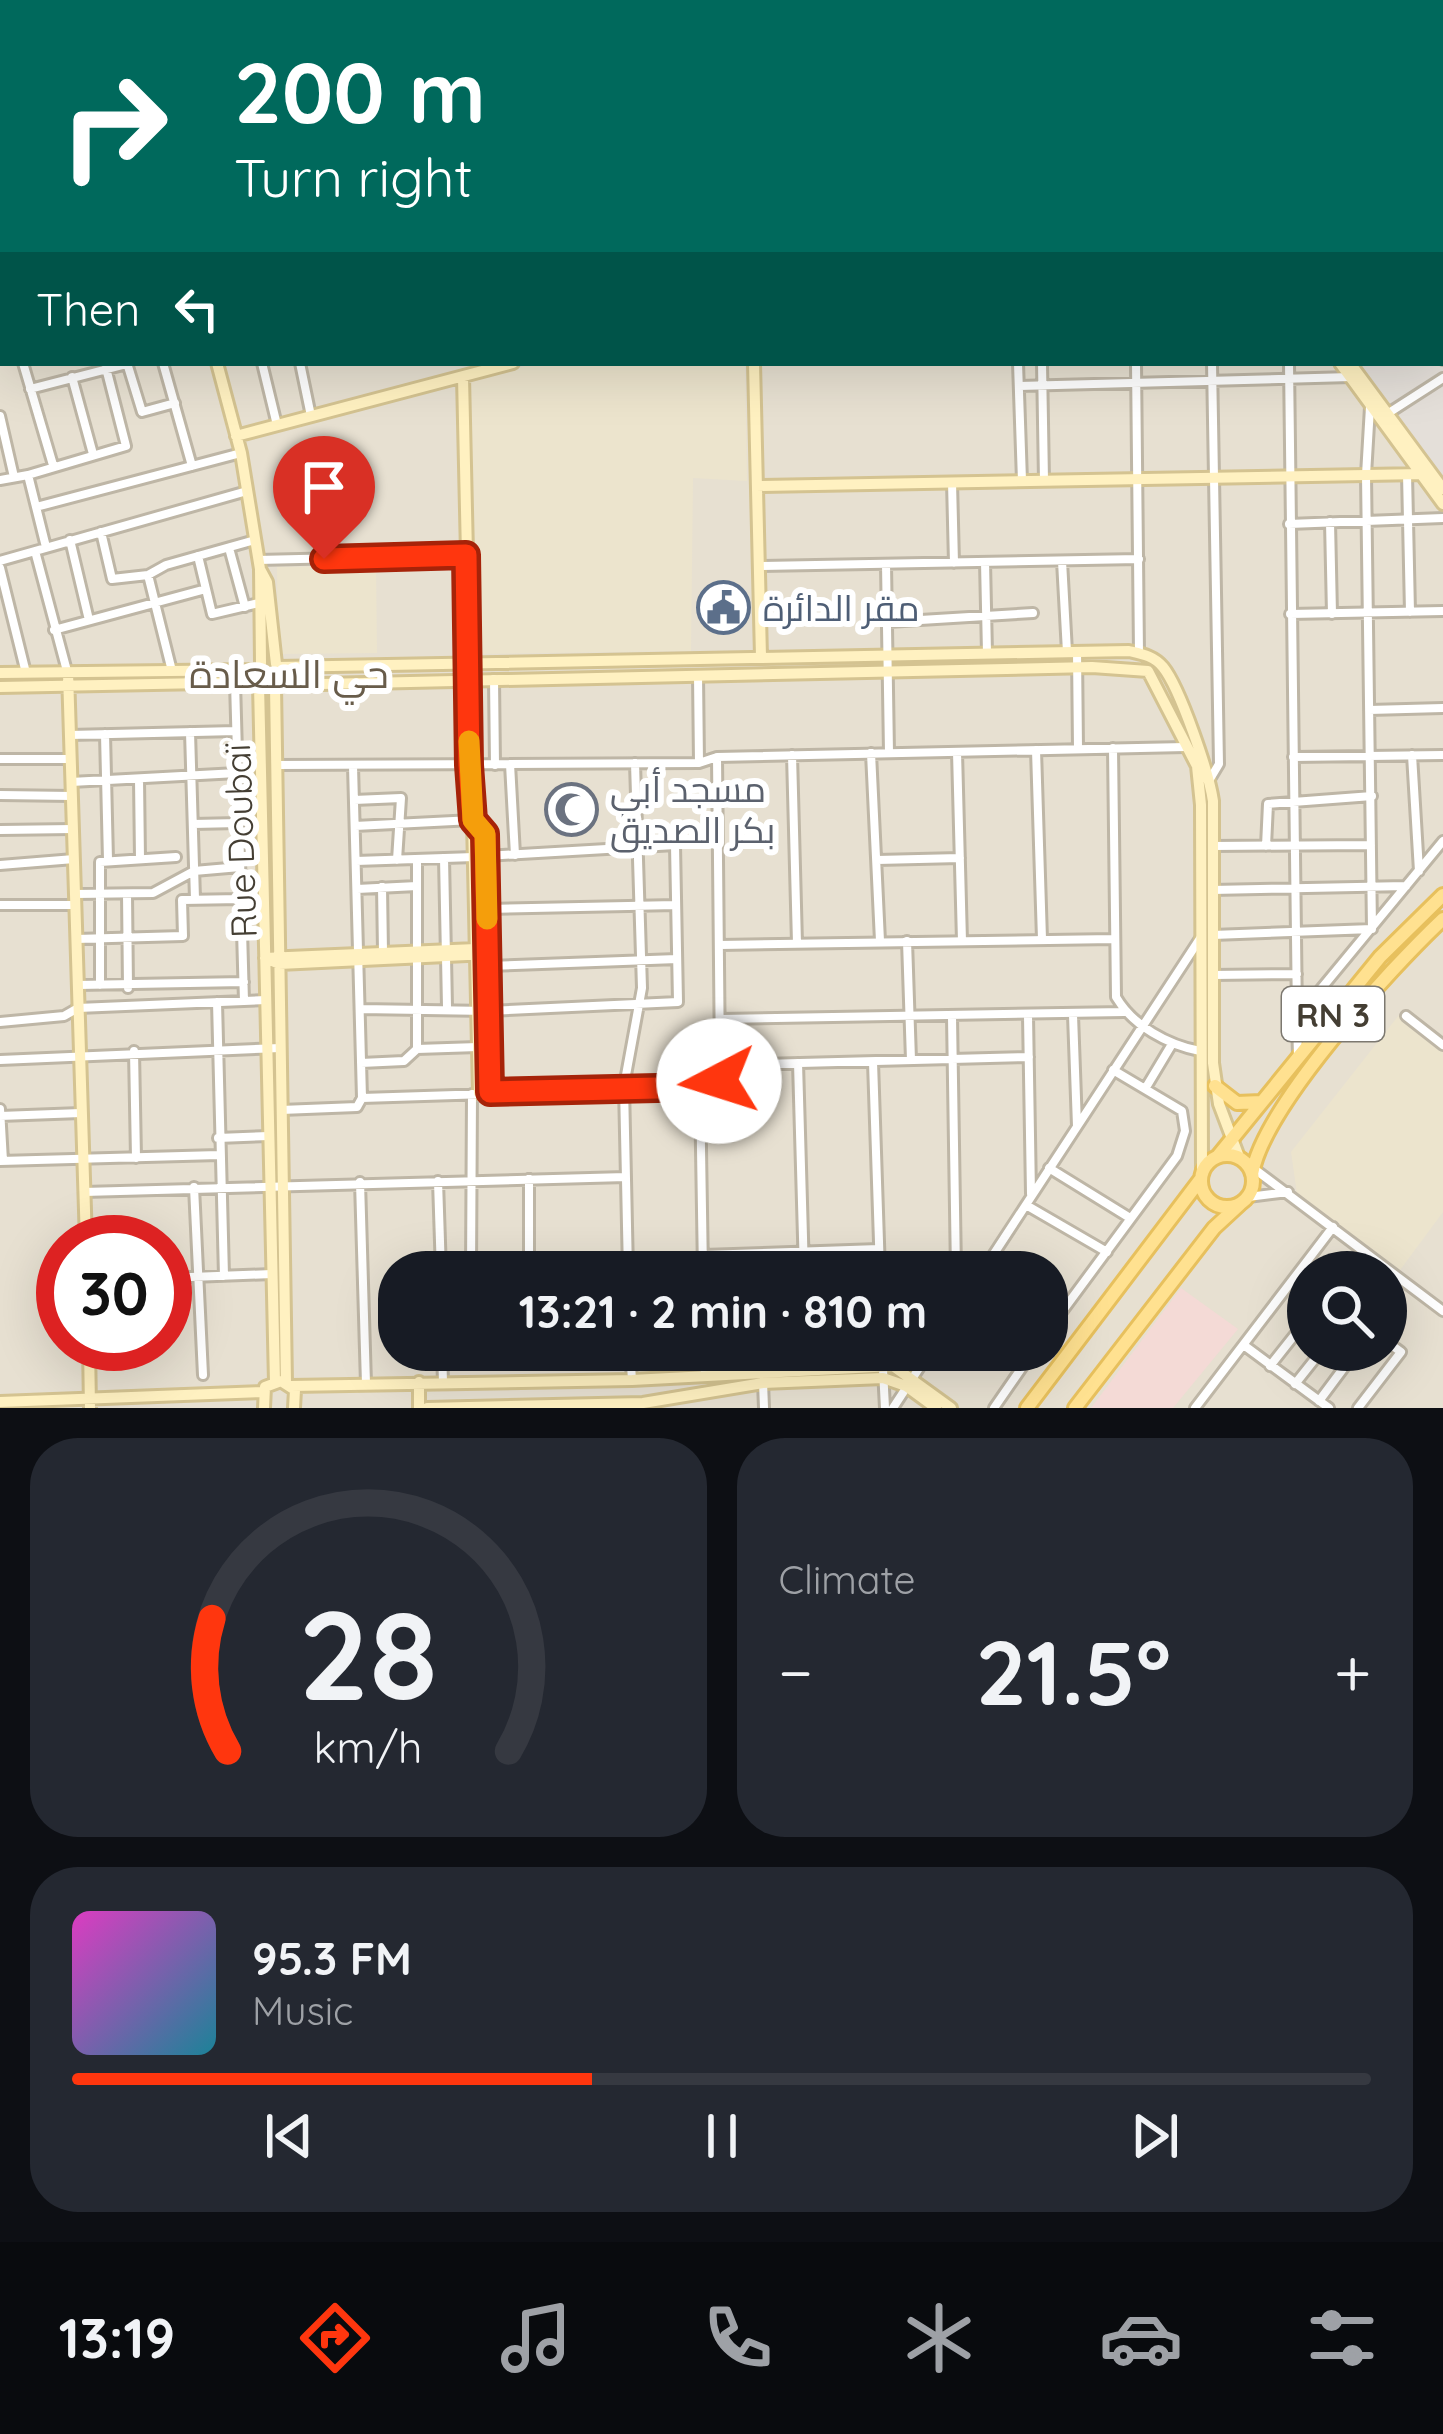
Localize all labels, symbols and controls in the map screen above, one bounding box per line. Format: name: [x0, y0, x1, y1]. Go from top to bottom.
text: 200 m: [234, 39, 486, 144]
icon: right: [36, 48, 192, 204]
text: Turn right: [234, 143, 473, 211]
icon: left: [164, 276, 230, 342]
text: Then: [36, 281, 140, 337]
pin: [273, 436, 375, 559]
icon: arrive: [291, 454, 357, 520]
public building icon: مقر الدائرة: [696, 579, 752, 635]
place label: مقر الدائرة: [763, 585, 920, 630]
district label: حي السعادة: [189, 649, 389, 705]
street label: Rue Doubaï: [214, 742, 266, 939]
place label: مسجد أبي بكر الصديق: [610, 766, 775, 853]
mosque icon: مسجد أبي بكر الصديق: [543, 781, 599, 837]
road number: RN 3: [1282, 987, 1384, 1041]
position arrow: [656, 1018, 782, 1144]
speed limit sign: 30: [36, 1215, 192, 1371]
map controls: [1287, 1251, 1407, 1371]
button: search: [1287, 1251, 1407, 1371]
text: 13:21 · 2 min · 810 m: [519, 1283, 927, 1339]
text: Climate: [779, 1555, 916, 1604]
text: 28: [299, 1575, 438, 1731]
text: 21.5°: [975, 1615, 1171, 1728]
text: −: [779, 1630, 813, 1713]
text: +: [1334, 1630, 1371, 1713]
text: km/h: [314, 1719, 423, 1773]
text: 95.3 FM: [252, 1930, 412, 1986]
text: Music: [252, 1986, 353, 2035]
icon: previous: [256, 2103, 322, 2169]
icon: pause: [689, 2103, 755, 2169]
icon: next: [1122, 2103, 1188, 2169]
icon: directions: [293, 2296, 377, 2380]
icon: music: [494, 2296, 578, 2380]
icon: phone: [696, 2296, 780, 2380]
icon: climate: [897, 2296, 981, 2380]
icon: car: [1099, 2296, 1183, 2380]
icon: filters: [1300, 2296, 1384, 2380]
text: 13:19: [59, 2304, 175, 2372]

